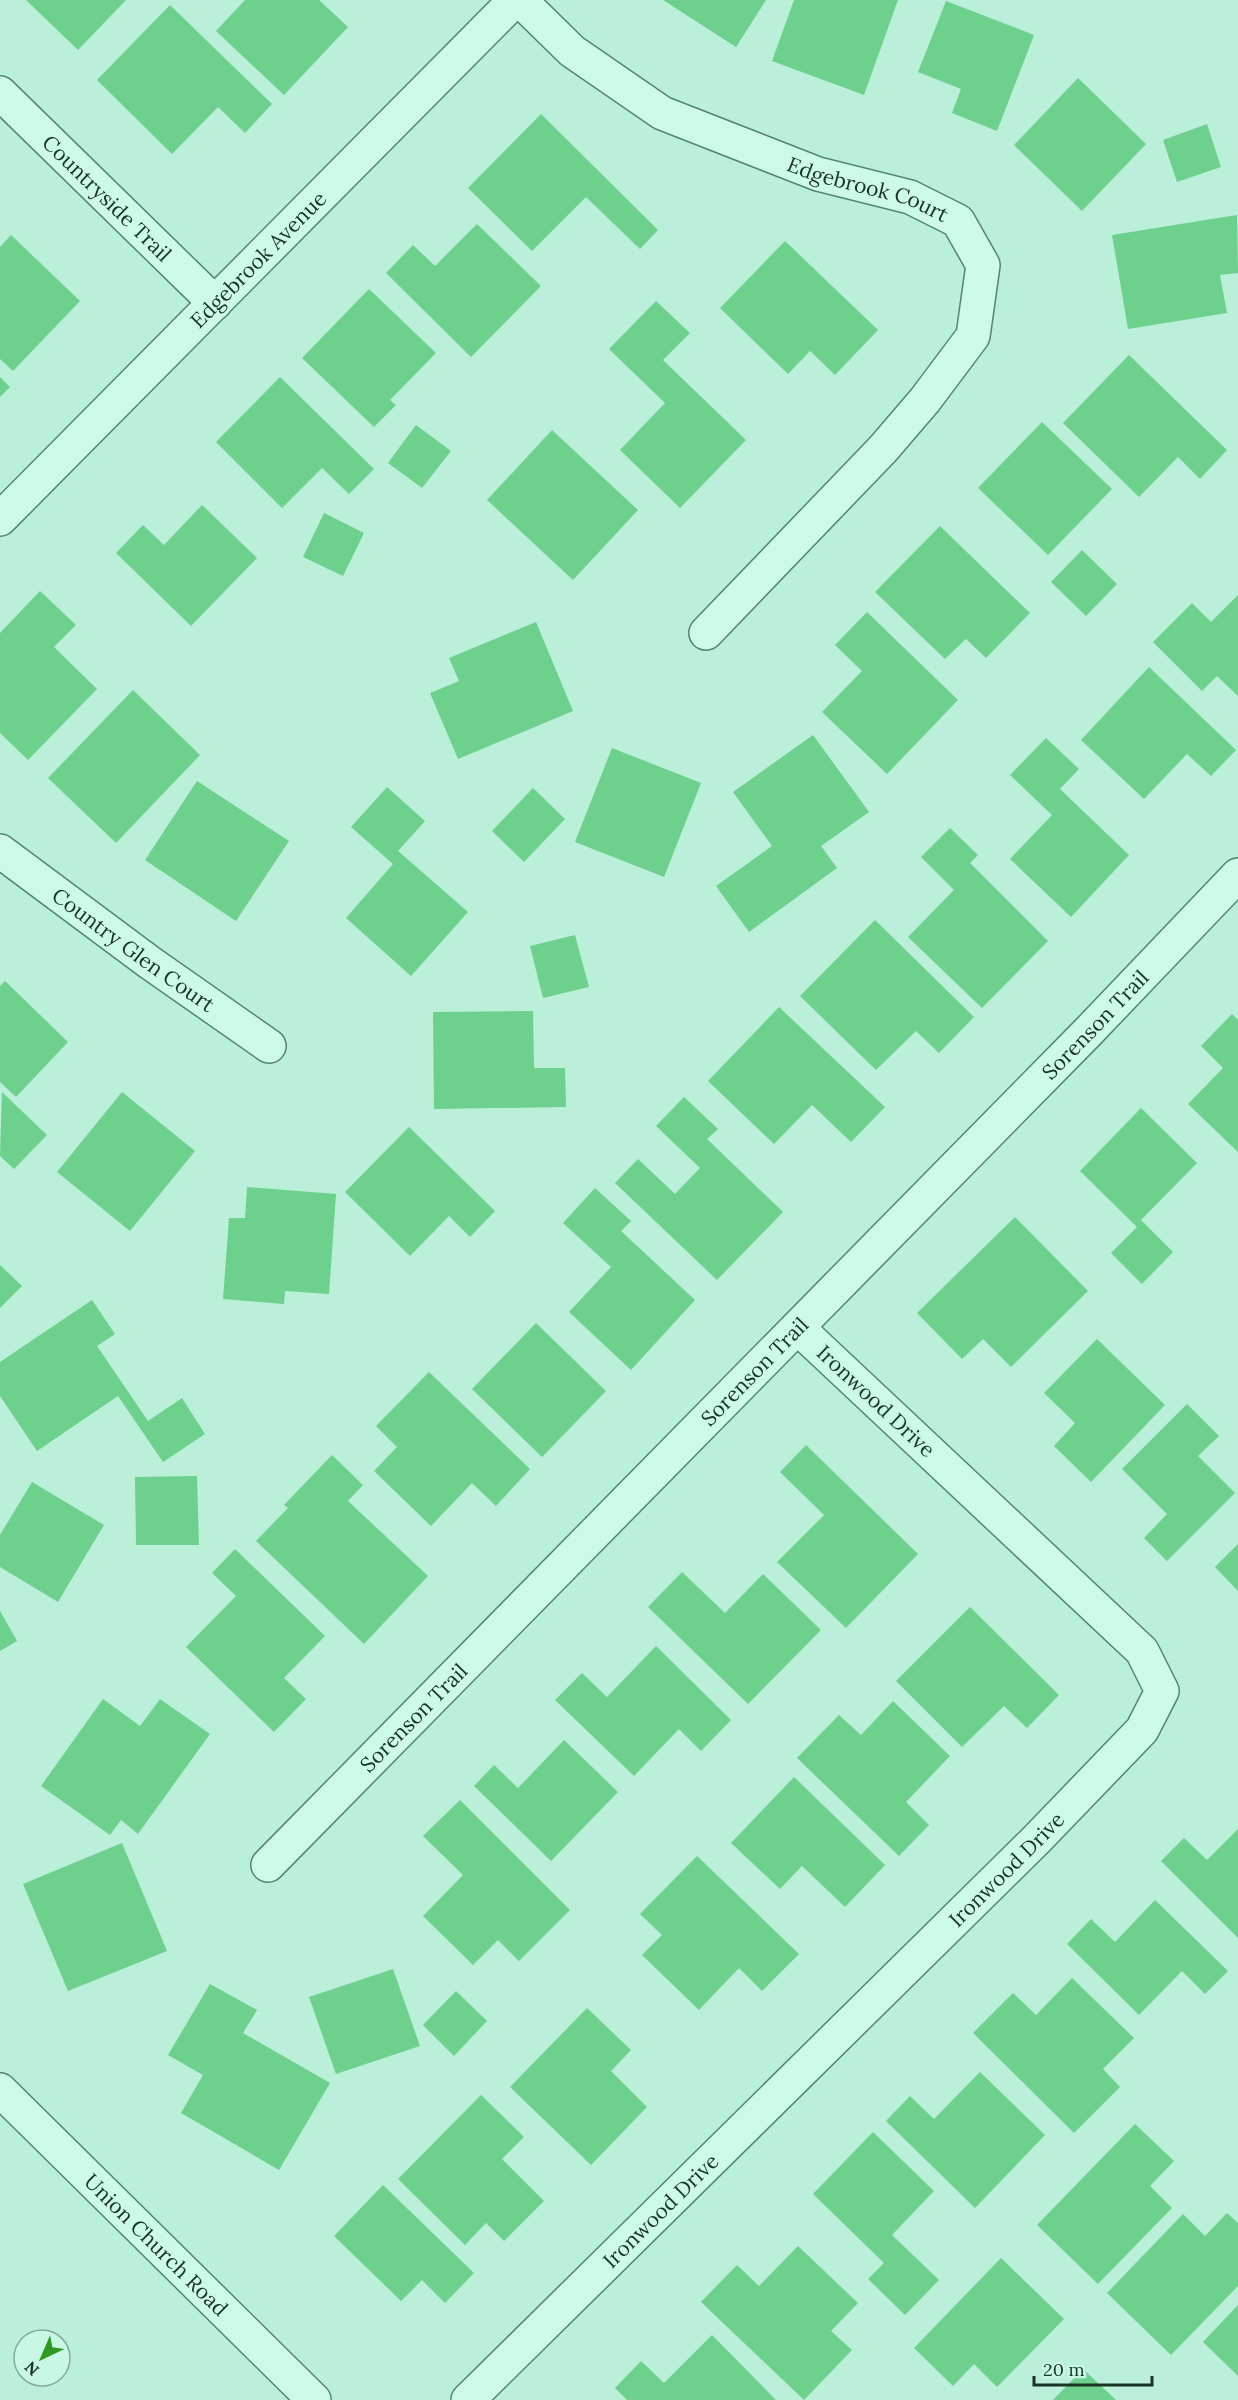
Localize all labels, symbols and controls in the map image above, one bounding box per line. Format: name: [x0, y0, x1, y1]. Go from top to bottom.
street label: Countryside Trail: [37, 129, 178, 267]
street label: Edgebrook Court: [784, 150, 954, 228]
street label: Edgebrook Avenue: [184, 185, 332, 333]
street label: Country Glen Court: [47, 881, 221, 1018]
street label: Sorenson Trail: [1036, 964, 1154, 1085]
street label: Sorenson Trail: [695, 1311, 814, 1431]
street label: Ironwood Drive: [811, 1339, 941, 1463]
street label: Sorenson Trail: [354, 1657, 473, 1778]
street label: Ironwood Drive: [943, 1806, 1070, 1932]
street label: Ironwood Drive: [597, 2147, 724, 2274]
street label: Union Church Road: [79, 2168, 234, 2322]
north arrow: [12, 2328, 72, 2388]
scale bar: [1034, 2349, 1152, 2387]
text: N: [20, 2357, 43, 2380]
text: 20 m: [1043, 2358, 1085, 2381]

